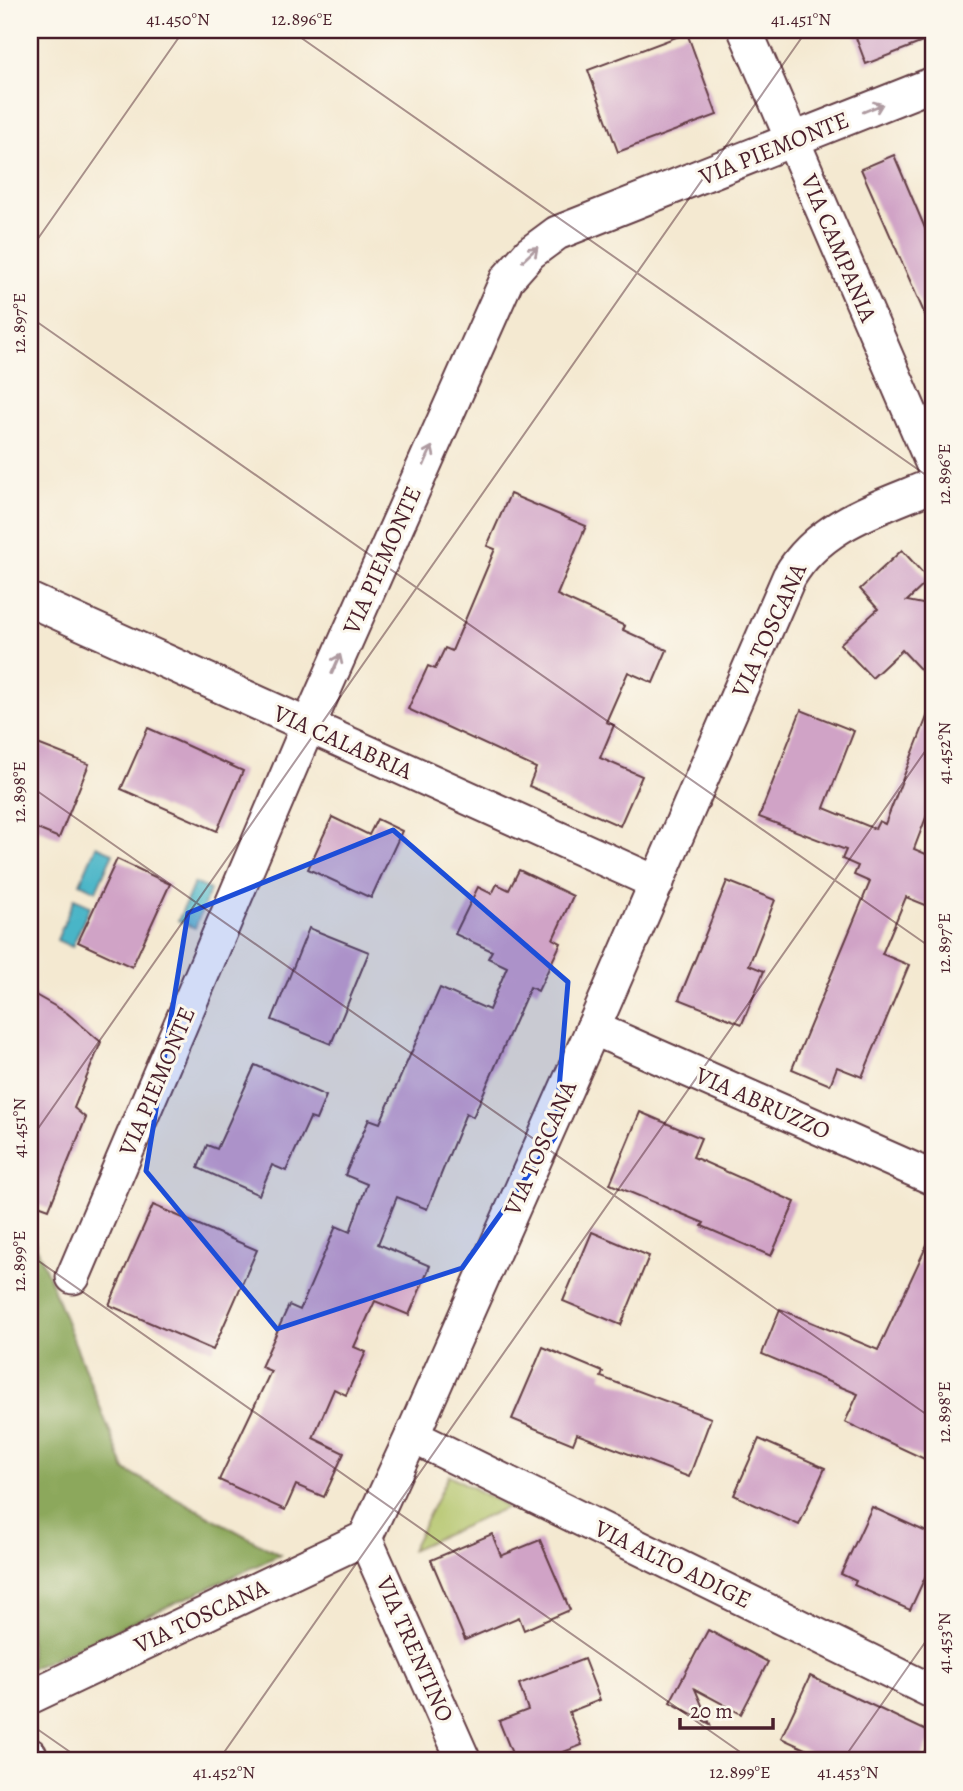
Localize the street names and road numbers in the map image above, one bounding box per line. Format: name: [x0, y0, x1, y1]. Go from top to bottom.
street label: VIA PIEMONTE: [694, 103, 854, 193]
street label: VIA CAMPANIA: [793, 168, 885, 328]
street label: VIA PIEMONTE: [335, 481, 429, 640]
street label: VIA TOSCANA: [724, 557, 814, 703]
street label: VIA CALABRIA: [267, 697, 419, 787]
street label: VIA PIEMONTE: [111, 1002, 203, 1161]
street label: VIA ABRUZZO: [690, 1059, 836, 1147]
street label: VIA TOSCANA: [496, 1075, 584, 1221]
street label: VIA ALTO ADIGE: [588, 1512, 757, 1616]
street label: VIA TRENTINO: [368, 1570, 461, 1727]
street label: VIA TOSCANA: [128, 1571, 274, 1661]

